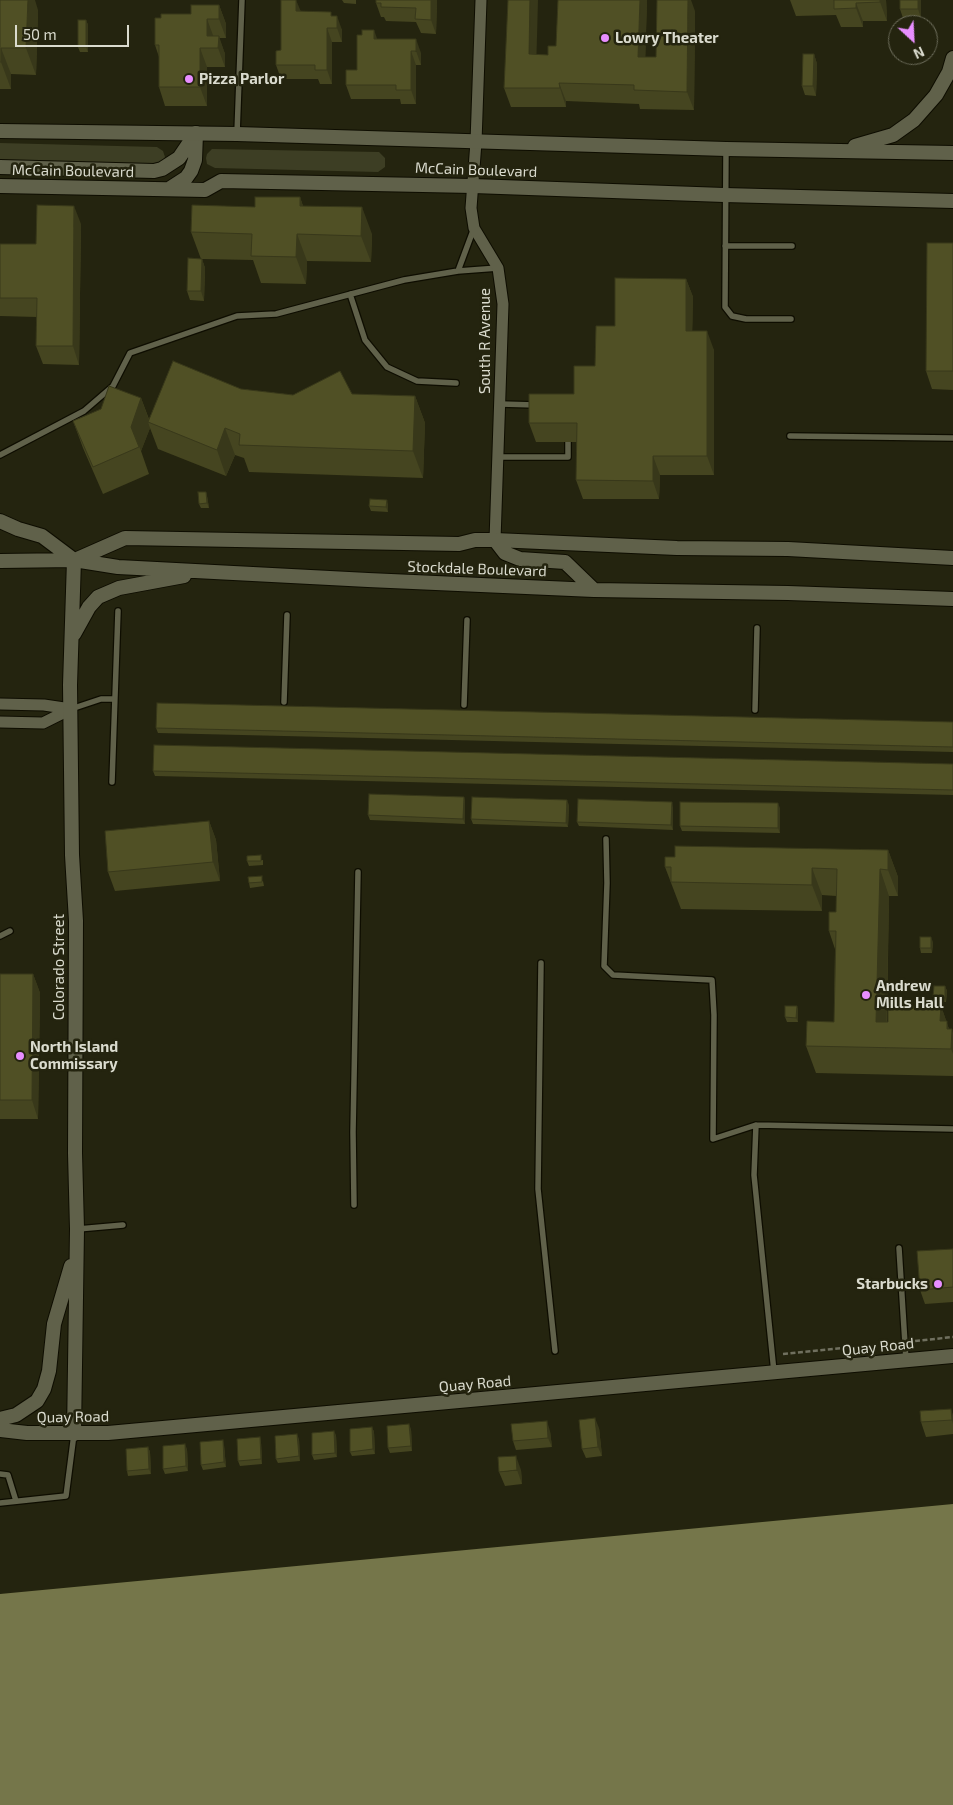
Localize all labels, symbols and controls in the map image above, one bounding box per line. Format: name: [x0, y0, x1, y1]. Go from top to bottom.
scale bar: [18, 15, 131, 47]
north arrow: [888, 15, 938, 65]
text: 50 m: [23, 25, 57, 43]
place label: Lowry Theater: [615, 29, 719, 47]
marker: Lowry Theater: [599, 32, 611, 44]
text: N: [911, 43, 927, 63]
place label: Pizza Parlor: [199, 70, 284, 88]
marker: Pizza Parlor: [183, 73, 195, 85]
street label: McCain Boulevard: [414, 159, 538, 181]
street label: McCain Boulevard: [12, 161, 134, 181]
street label: South R Avenue: [476, 288, 494, 394]
street label: Stockdale Boulevard: [407, 558, 547, 580]
street label: Colorado Street: [50, 914, 68, 1020]
place label: Andrew Mills Hall: [876, 977, 944, 1012]
marker: Andrew Mills Hall: [860, 989, 872, 1001]
place label: North Island Commissary: [30, 1038, 118, 1073]
marker: North Island Commissary: [14, 1050, 26, 1062]
place label: Starbucks: [856, 1275, 928, 1293]
marker: Starbucks: [932, 1278, 944, 1290]
street label: Quay Road: [841, 1334, 915, 1360]
street label: Quay Road: [438, 1372, 512, 1396]
street label: Quay Road: [37, 1407, 109, 1427]

